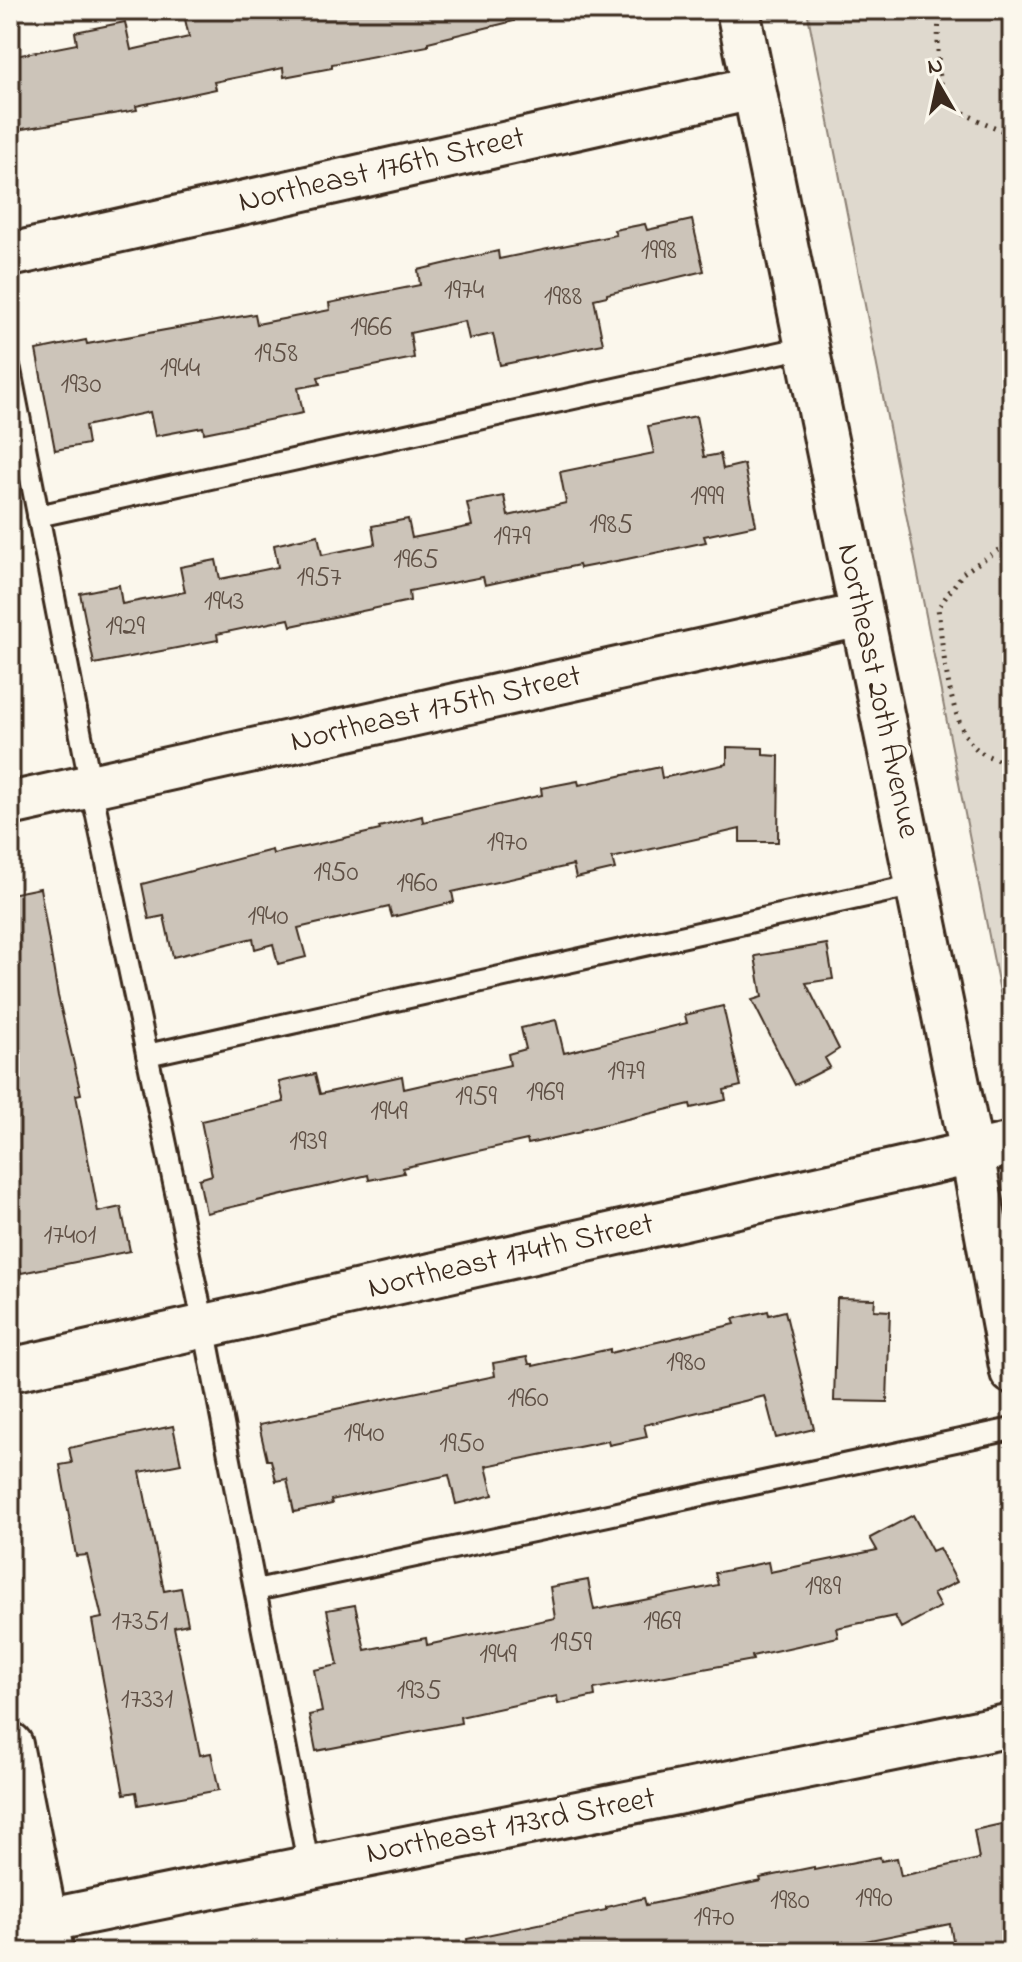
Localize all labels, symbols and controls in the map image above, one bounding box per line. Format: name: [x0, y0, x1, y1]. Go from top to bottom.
north arrow: [898, 44, 978, 124]
text: N: [925, 50, 945, 84]
street label: Northeast 176th Street: [234, 115, 530, 227]
house number: 1998: [641, 231, 677, 272]
house number: 1974: [444, 271, 485, 312]
house number: 1988: [544, 277, 582, 318]
house number: 1966: [350, 308, 392, 349]
house number: 1958: [254, 334, 298, 375]
house number: 1944: [160, 349, 201, 390]
house number: 1930: [61, 365, 102, 406]
house number: 1999: [690, 477, 725, 518]
house number: 1985: [589, 505, 633, 546]
house number: 1979: [493, 517, 531, 558]
street label: Northeast 20th Avenue: [823, 539, 931, 843]
house number: 1965: [393, 540, 439, 581]
house number: 1957: [297, 558, 342, 599]
house number: 1943: [204, 582, 244, 623]
house number: 1929: [105, 607, 145, 648]
street label: Northeast 175th Street: [286, 654, 586, 766]
house number: 1970: [487, 823, 527, 864]
house number: 1950: [313, 853, 359, 894]
house number: 1960: [396, 864, 438, 905]
house number: 1940: [248, 897, 288, 938]
house number: 1979: [607, 1052, 645, 1093]
house number: 1969: [526, 1073, 565, 1114]
house number: 1959: [455, 1077, 497, 1118]
house number: 1949: [370, 1092, 408, 1133]
house number: 1939: [289, 1122, 327, 1163]
street label: Northeast 174th Street: [364, 1201, 659, 1313]
house number: 17401: [44, 1216, 97, 1257]
house number: 1980: [666, 1343, 706, 1384]
house number: 1960: [507, 1379, 549, 1420]
house number: 1940: [344, 1414, 384, 1455]
house number: 1950: [439, 1424, 485, 1465]
house number: 1989: [805, 1567, 842, 1608]
house number: 17351: [112, 1602, 169, 1643]
house number: 1969: [643, 1602, 682, 1643]
house number: 1959: [550, 1623, 592, 1664]
house number: 1949: [479, 1635, 517, 1676]
house number: 1935: [397, 1671, 441, 1712]
house number: 17331: [121, 1680, 173, 1721]
street label: Northeast 173rd Street: [362, 1776, 660, 1878]
house number: 1990: [855, 1879, 893, 1920]
house number: 1980: [770, 1881, 810, 1922]
house number: 1970: [694, 1898, 734, 1939]

